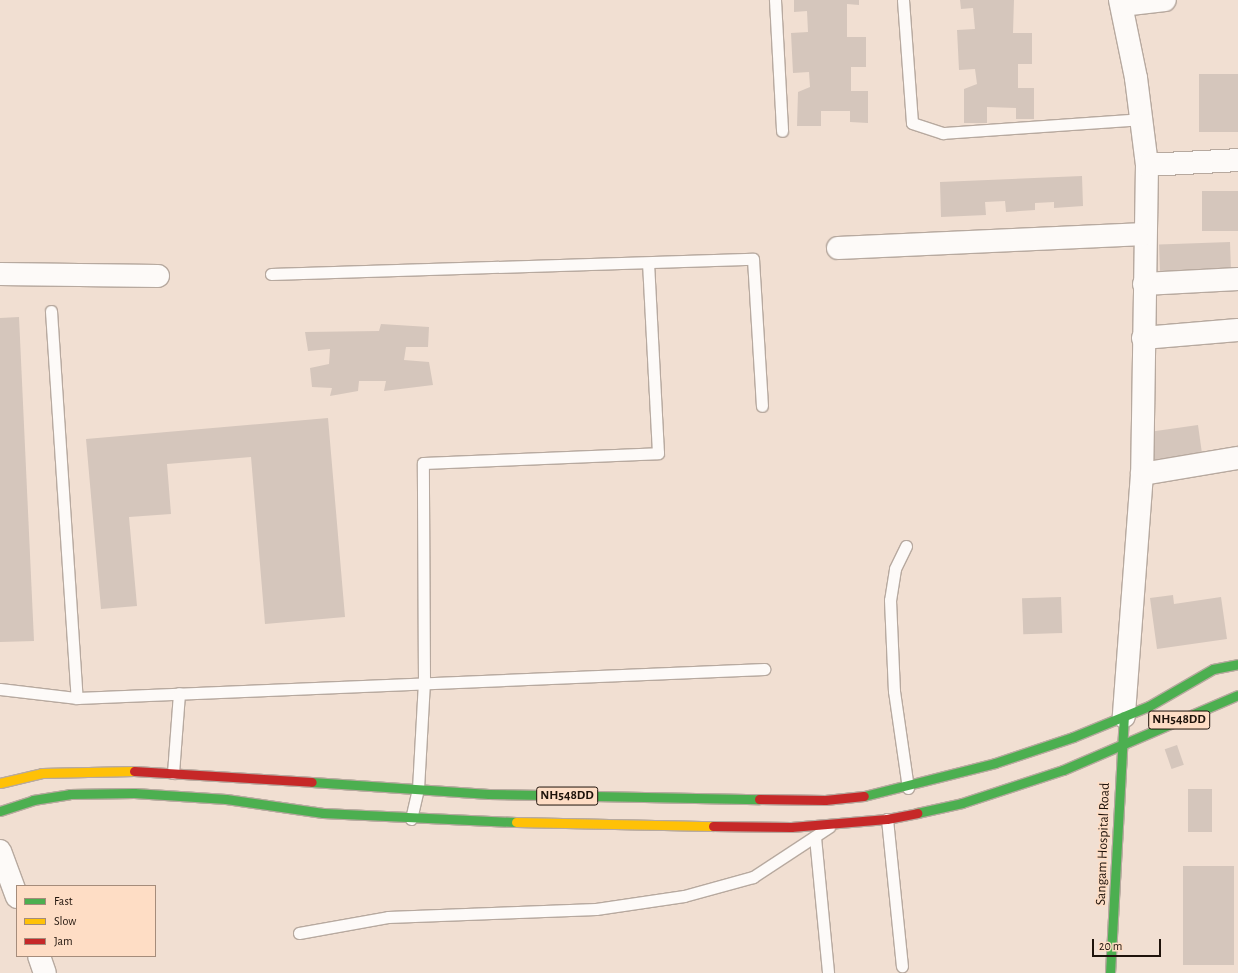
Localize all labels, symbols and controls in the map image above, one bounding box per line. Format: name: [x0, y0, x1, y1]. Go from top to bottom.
road number: NH548DD: [1148, 709, 1210, 731]
street label: Sangam Hospital Road: [1092, 782, 1114, 906]
road number: NH548DD: [536, 785, 598, 807]
legend: [16, 885, 156, 957]
text: Fast: [54, 895, 73, 907]
text: Slow: [54, 915, 76, 927]
scale bar: [1094, 931, 1163, 957]
text: Jam: [54, 935, 73, 947]
text: 20 m: [1099, 940, 1122, 952]

